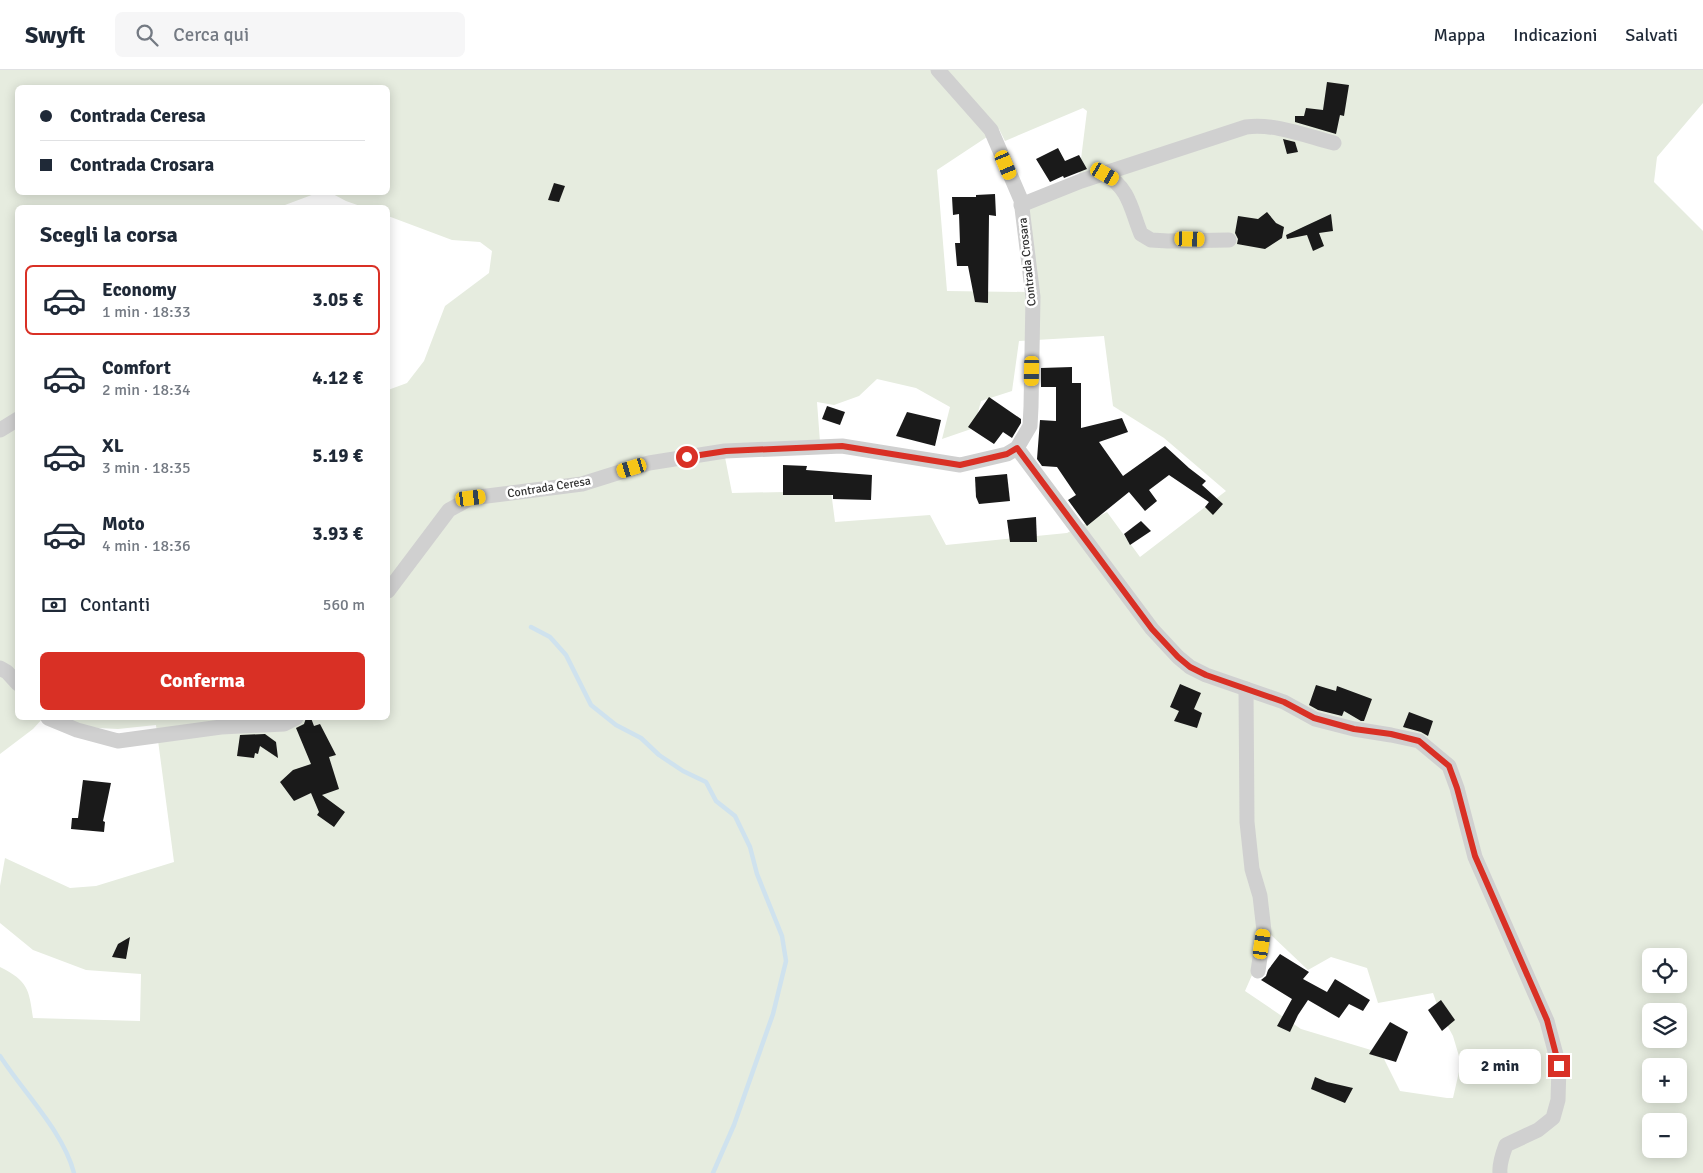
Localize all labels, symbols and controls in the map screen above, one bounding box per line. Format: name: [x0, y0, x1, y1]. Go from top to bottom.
search box: [115, 12, 465, 57]
text: Swyft: [25, 20, 85, 50]
icon: search: [133, 21, 161, 49]
text: Cerca qui: [173, 23, 249, 47]
text: Mappa: [1433, 24, 1485, 46]
text: Indicazioni: [1513, 24, 1597, 46]
text: Salvati: [1625, 24, 1678, 46]
text: Contrada Ceresa: [70, 104, 206, 128]
car: [993, 148, 1018, 182]
text: Contrada Crosara: [70, 153, 214, 177]
car: [1088, 160, 1121, 188]
street label: Contrada Crosara: [1015, 217, 1040, 307]
text: Scegli la corsa: [40, 221, 178, 248]
car: [1174, 231, 1205, 247]
icon: car: [42, 278, 87, 323]
text: Economy: [102, 278, 176, 302]
text: 3.05 €: [312, 288, 363, 312]
text: 1 min · 18:33: [102, 302, 191, 322]
icon: car: [42, 356, 87, 401]
text: Comfort: [102, 356, 171, 380]
car: [1024, 356, 1039, 386]
text: 4.12 €: [312, 366, 363, 390]
text: 2 min · 18:34: [102, 380, 191, 400]
icon: car: [42, 434, 87, 479]
text: XL: [102, 434, 124, 458]
text: 5.19 €: [312, 444, 363, 468]
route start: [676, 446, 698, 468]
car: [615, 456, 648, 480]
text: 3 min · 18:35: [102, 458, 191, 478]
street label: Contrada Ceresa: [506, 473, 592, 501]
car: [455, 489, 486, 507]
icon: car: [42, 512, 87, 557]
text: Moto: [102, 512, 145, 536]
text: 3.93 €: [312, 522, 363, 546]
text: 4 min · 18:36: [102, 536, 191, 556]
icon: cash: [40, 591, 68, 619]
text: Contanti: [80, 593, 150, 617]
text: 560 m: [323, 595, 365, 615]
button: Conferma: [40, 652, 365, 710]
car: [1252, 928, 1271, 960]
map controls: [1642, 948, 1687, 1158]
button: locate: [1642, 948, 1687, 993]
button: layers: [1642, 1003, 1687, 1048]
callout: 2 min: [1459, 1048, 1542, 1084]
route end: [1548, 1055, 1570, 1077]
text: 2 min: [1481, 1056, 1519, 1076]
button: +: [1642, 1058, 1687, 1103]
button: −: [1642, 1113, 1687, 1158]

